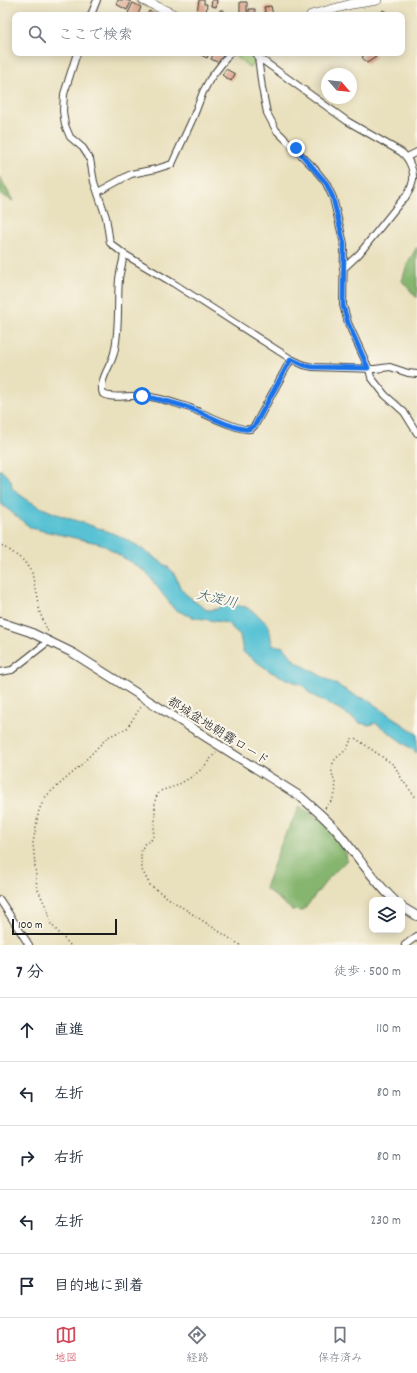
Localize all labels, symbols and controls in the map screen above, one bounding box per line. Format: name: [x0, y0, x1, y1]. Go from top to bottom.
search box: [12, 12, 405, 56]
icon: search: [26, 23, 48, 45]
text: ここで検索: [58, 25, 133, 47]
north arrow: [321, 68, 357, 104]
route end: [287, 139, 305, 157]
route start: [133, 387, 151, 405]
water label: 大淀川: [194, 585, 239, 614]
street label: 都城盆地朝霧ロード: [163, 693, 272, 771]
map controls: [369, 897, 405, 933]
button: layers: [369, 897, 405, 933]
scale bar: [12, 917, 117, 936]
text: 100 m: [18, 918, 42, 934]
text: 7 分: [16, 962, 43, 986]
text: 徒歩 · 500 m: [334, 963, 401, 982]
icon: ahead: [16, 1019, 38, 1041]
text: 直進: [54, 1020, 84, 1042]
text: 110 m: [376, 1020, 401, 1039]
icon: left: [16, 1083, 38, 1105]
text: 左折: [54, 1084, 84, 1106]
text: 80 m: [377, 1084, 401, 1103]
icon: right: [16, 1147, 38, 1169]
text: 右折: [54, 1148, 84, 1170]
text: 80 m: [377, 1148, 401, 1167]
icon: left: [16, 1211, 38, 1233]
text: 左折: [54, 1212, 84, 1234]
text: 230 m: [371, 1212, 401, 1231]
icon: arrive: [16, 1275, 38, 1297]
text: 目的地に到着: [54, 1276, 144, 1298]
tab: 地図: [55, 1324, 77, 1367]
tab: 経路: [186, 1324, 208, 1367]
tab: 保存済み: [318, 1324, 362, 1367]

